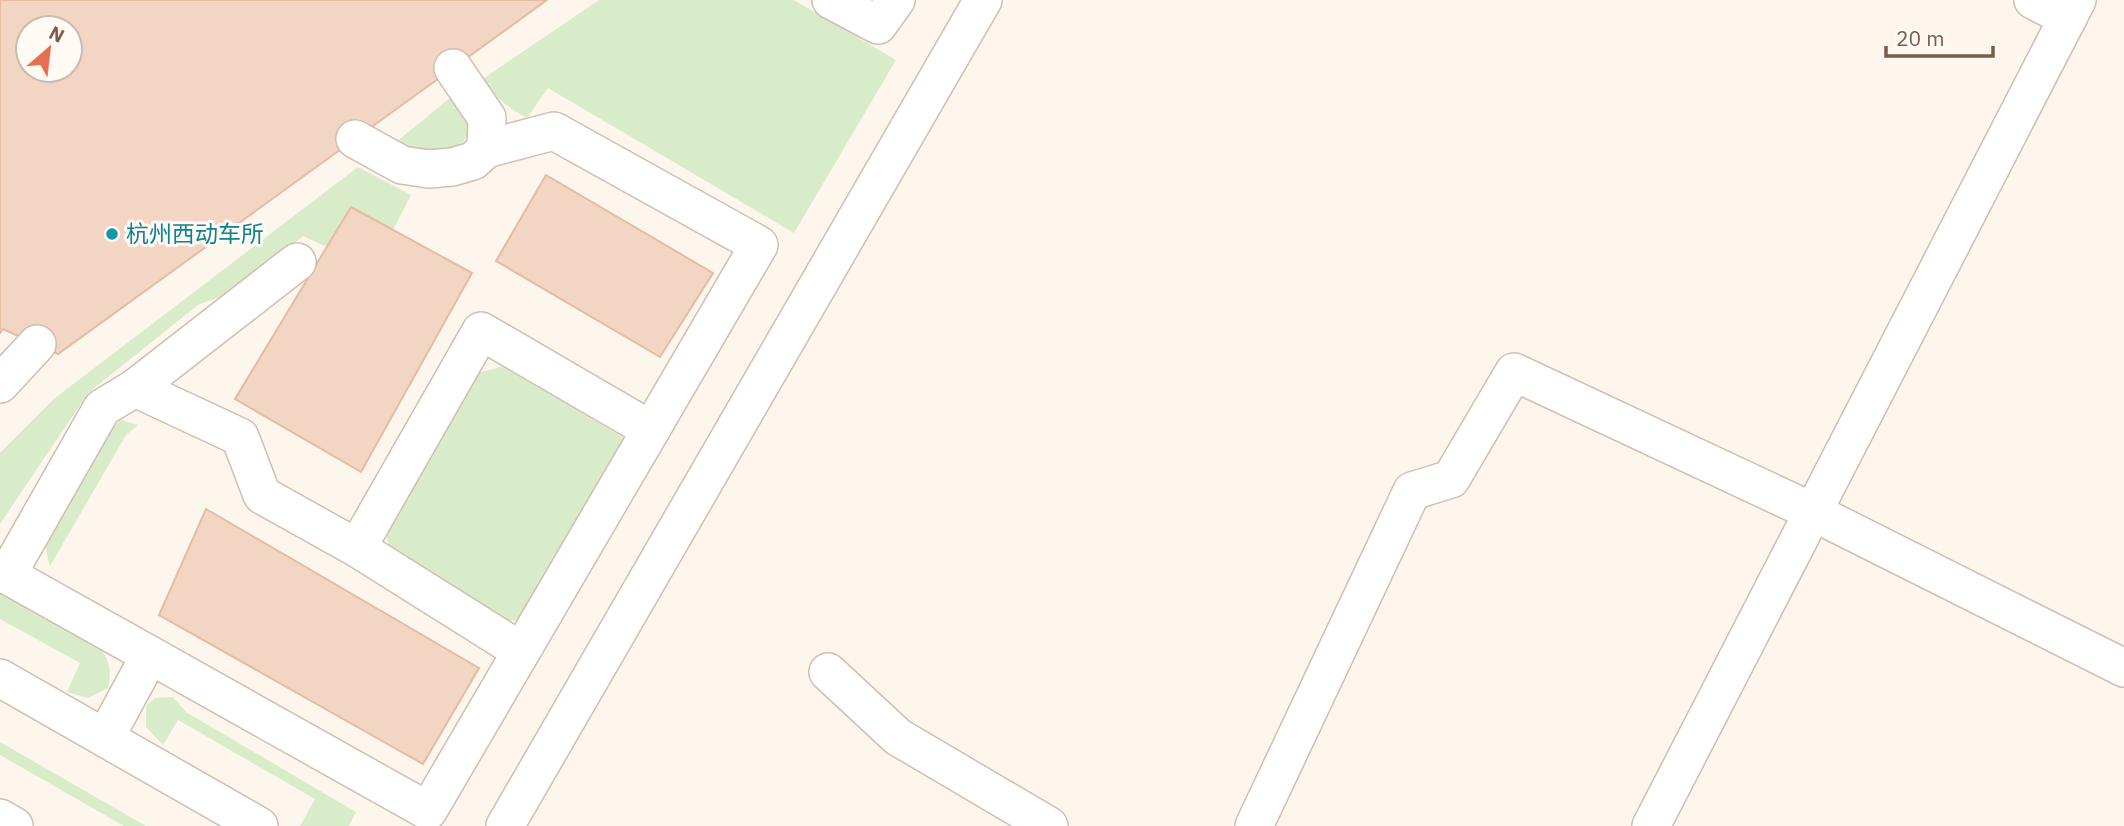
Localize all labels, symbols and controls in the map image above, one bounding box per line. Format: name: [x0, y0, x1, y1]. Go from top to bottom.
north arrow: [14, 14, 84, 84]
scale bar: [1886, 14, 1993, 58]
text: N: [45, 20, 69, 48]
text: 20 m: [1896, 24, 1945, 52]
place label: 杭州西动车所: [126, 218, 264, 248]
marker: 杭州西动车所: [104, 226, 120, 242]

